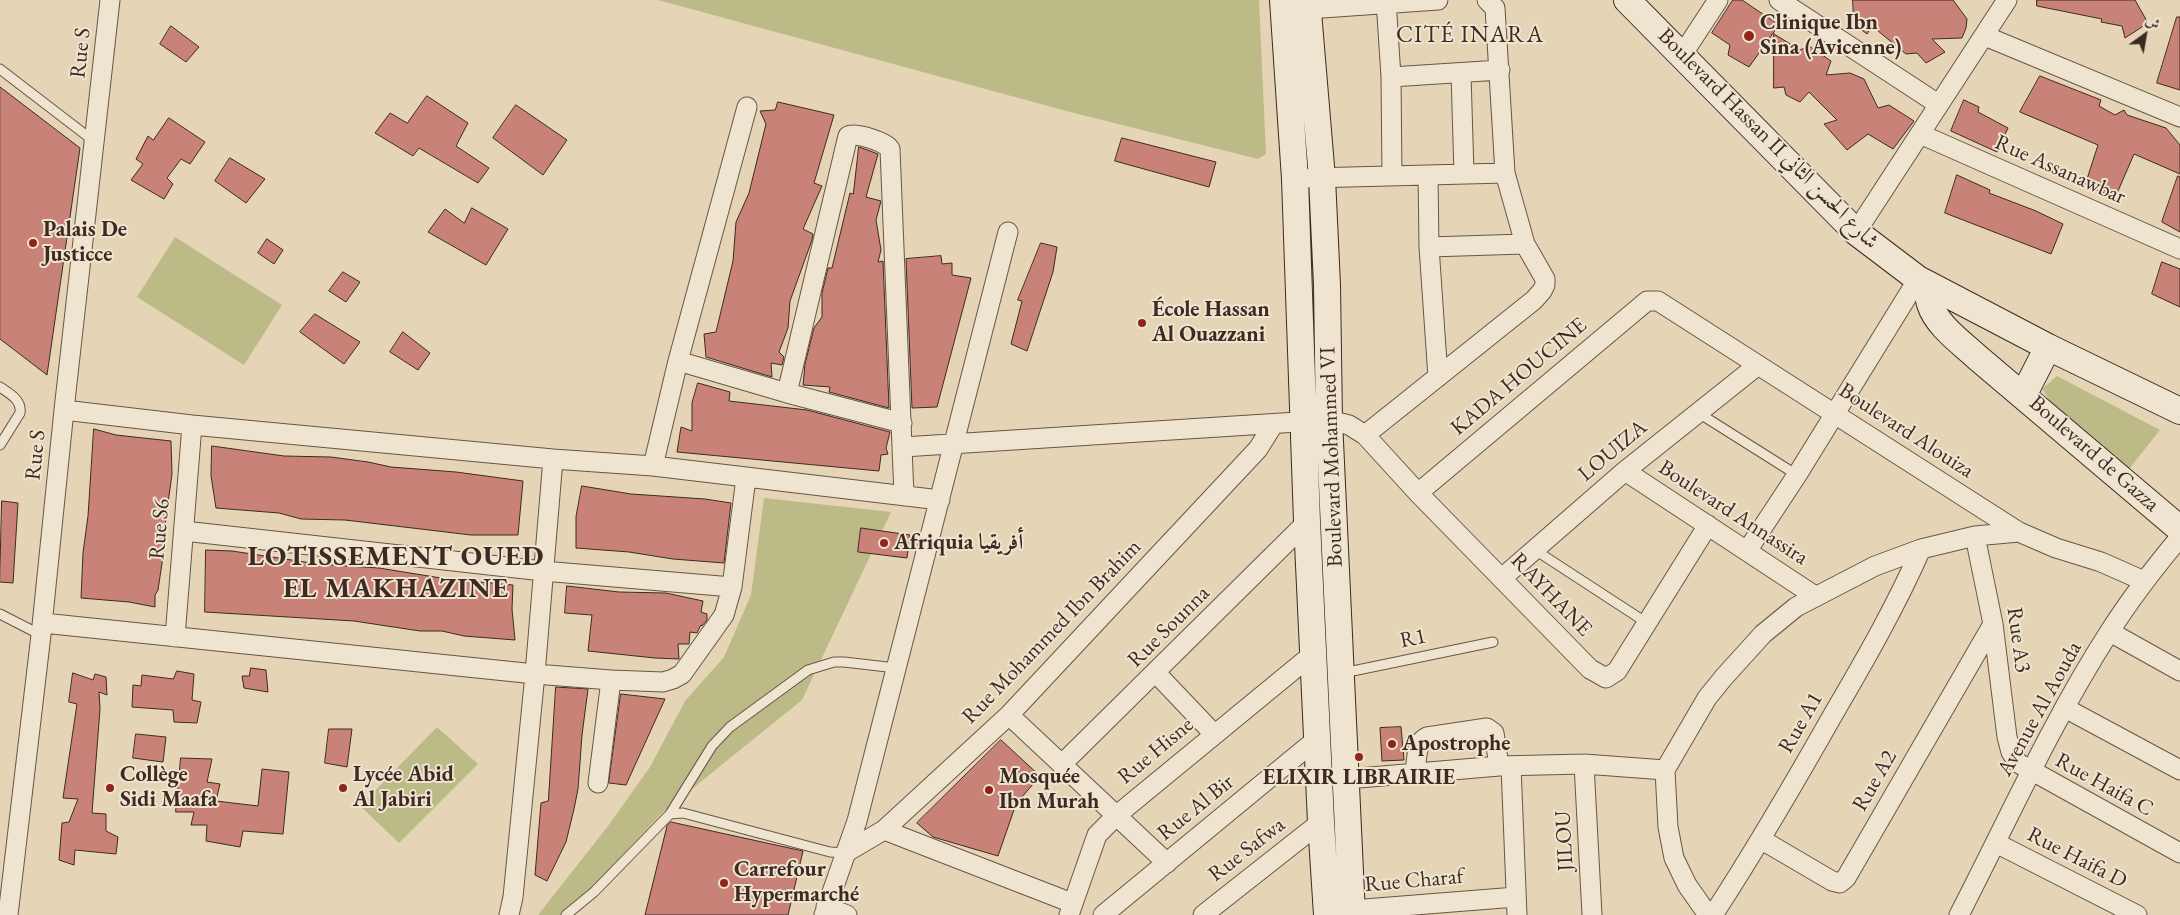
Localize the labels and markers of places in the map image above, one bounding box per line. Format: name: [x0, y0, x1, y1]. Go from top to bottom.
place label: Clinique Ibn Sina (Avicenne): [1760, 10, 1901, 61]
marker: Clinique Ibn Sina (Avicenne): [1742, 29, 1756, 43]
place label: Palais De Justicce: [43, 217, 127, 268]
marker: Palais De Justicce: [27, 237, 39, 249]
place label: École Hassan Al Ouazzani: [1152, 297, 1270, 348]
marker: École Hassan Al Ouazzani: [1136, 317, 1148, 329]
place label: Afriquia أفريقيا: [894, 530, 1023, 556]
marker: Afriquia أفريقيا: [878, 537, 890, 549]
place label: Apostrophe: [1402, 731, 1510, 757]
marker: Apostrophe: [1386, 738, 1398, 750]
marker: ELIXIR LIBRAIRIE: [1353, 751, 1365, 763]
place label: Collège Sidi Maafa: [120, 762, 217, 814]
place label: Lycée Abid Al Jabiri: [353, 762, 454, 814]
place label: Mosquée Ibn Murah: [999, 764, 1099, 816]
place label: ELIXIR LIBRAIRIE: [1263, 765, 1455, 791]
marker: Collège Sidi Maafa: [104, 782, 116, 794]
marker: Lycée Abid Al Jabiri: [337, 782, 349, 794]
marker: Mosquée Ibn Murah: [983, 784, 995, 796]
place label: Carrefour Hypermarché: [734, 857, 859, 908]
marker: Carrefour Hypermarché: [718, 877, 730, 889]

